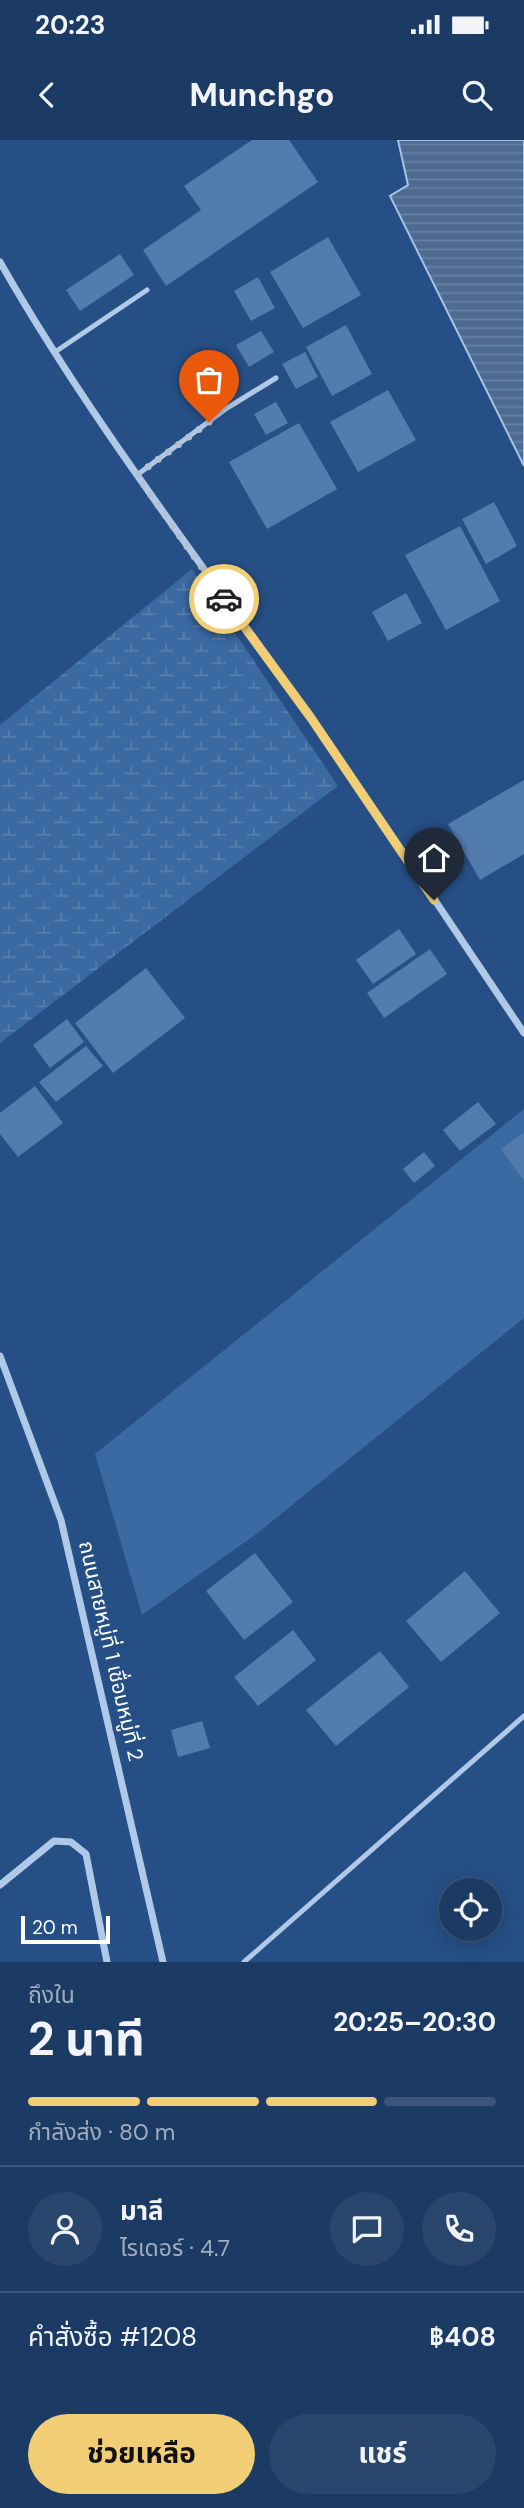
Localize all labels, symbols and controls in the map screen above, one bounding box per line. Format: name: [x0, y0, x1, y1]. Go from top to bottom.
text: 20:23: [35, 8, 105, 42]
text: Munchgo: [190, 74, 334, 116]
icon: back: [28, 76, 66, 114]
icon: search: [458, 76, 496, 114]
pin: [179, 350, 239, 422]
icon: bag: [190, 361, 228, 399]
courier: [189, 564, 259, 634]
icon: car: [205, 580, 243, 618]
pin: [404, 828, 464, 900]
icon: home: [415, 839, 453, 877]
street label: ถนนสายหมู่ที่ 1 เชื่อมหมู่ที่ 2: [72, 1538, 151, 1764]
map controls: [439, 1878, 502, 1941]
button: locate: [439, 1878, 502, 1941]
scale bar: [21, 1913, 110, 1945]
text: 20 m: [32, 1915, 78, 1940]
text: ถึงใน: [28, 1980, 75, 2010]
text: 20:25–20:30: [333, 2005, 496, 2039]
text: 2 นาที: [28, 2009, 145, 2069]
text: กำลังส่ง · 80 m: [28, 2117, 175, 2147]
button: person: [28, 2192, 102, 2266]
button: chat: [330, 2192, 404, 2266]
button: phone: [422, 2192, 496, 2266]
text: มาลี: [120, 2194, 164, 2228]
text: ไรเดอร์ · 4.7: [120, 2233, 230, 2263]
text: คำสั่งซื้อ #1208: [28, 2320, 197, 2354]
text: ฿408: [429, 2320, 496, 2354]
button: ช่วยเหลือ: [28, 2414, 255, 2494]
button: แชร์: [269, 2414, 496, 2494]

